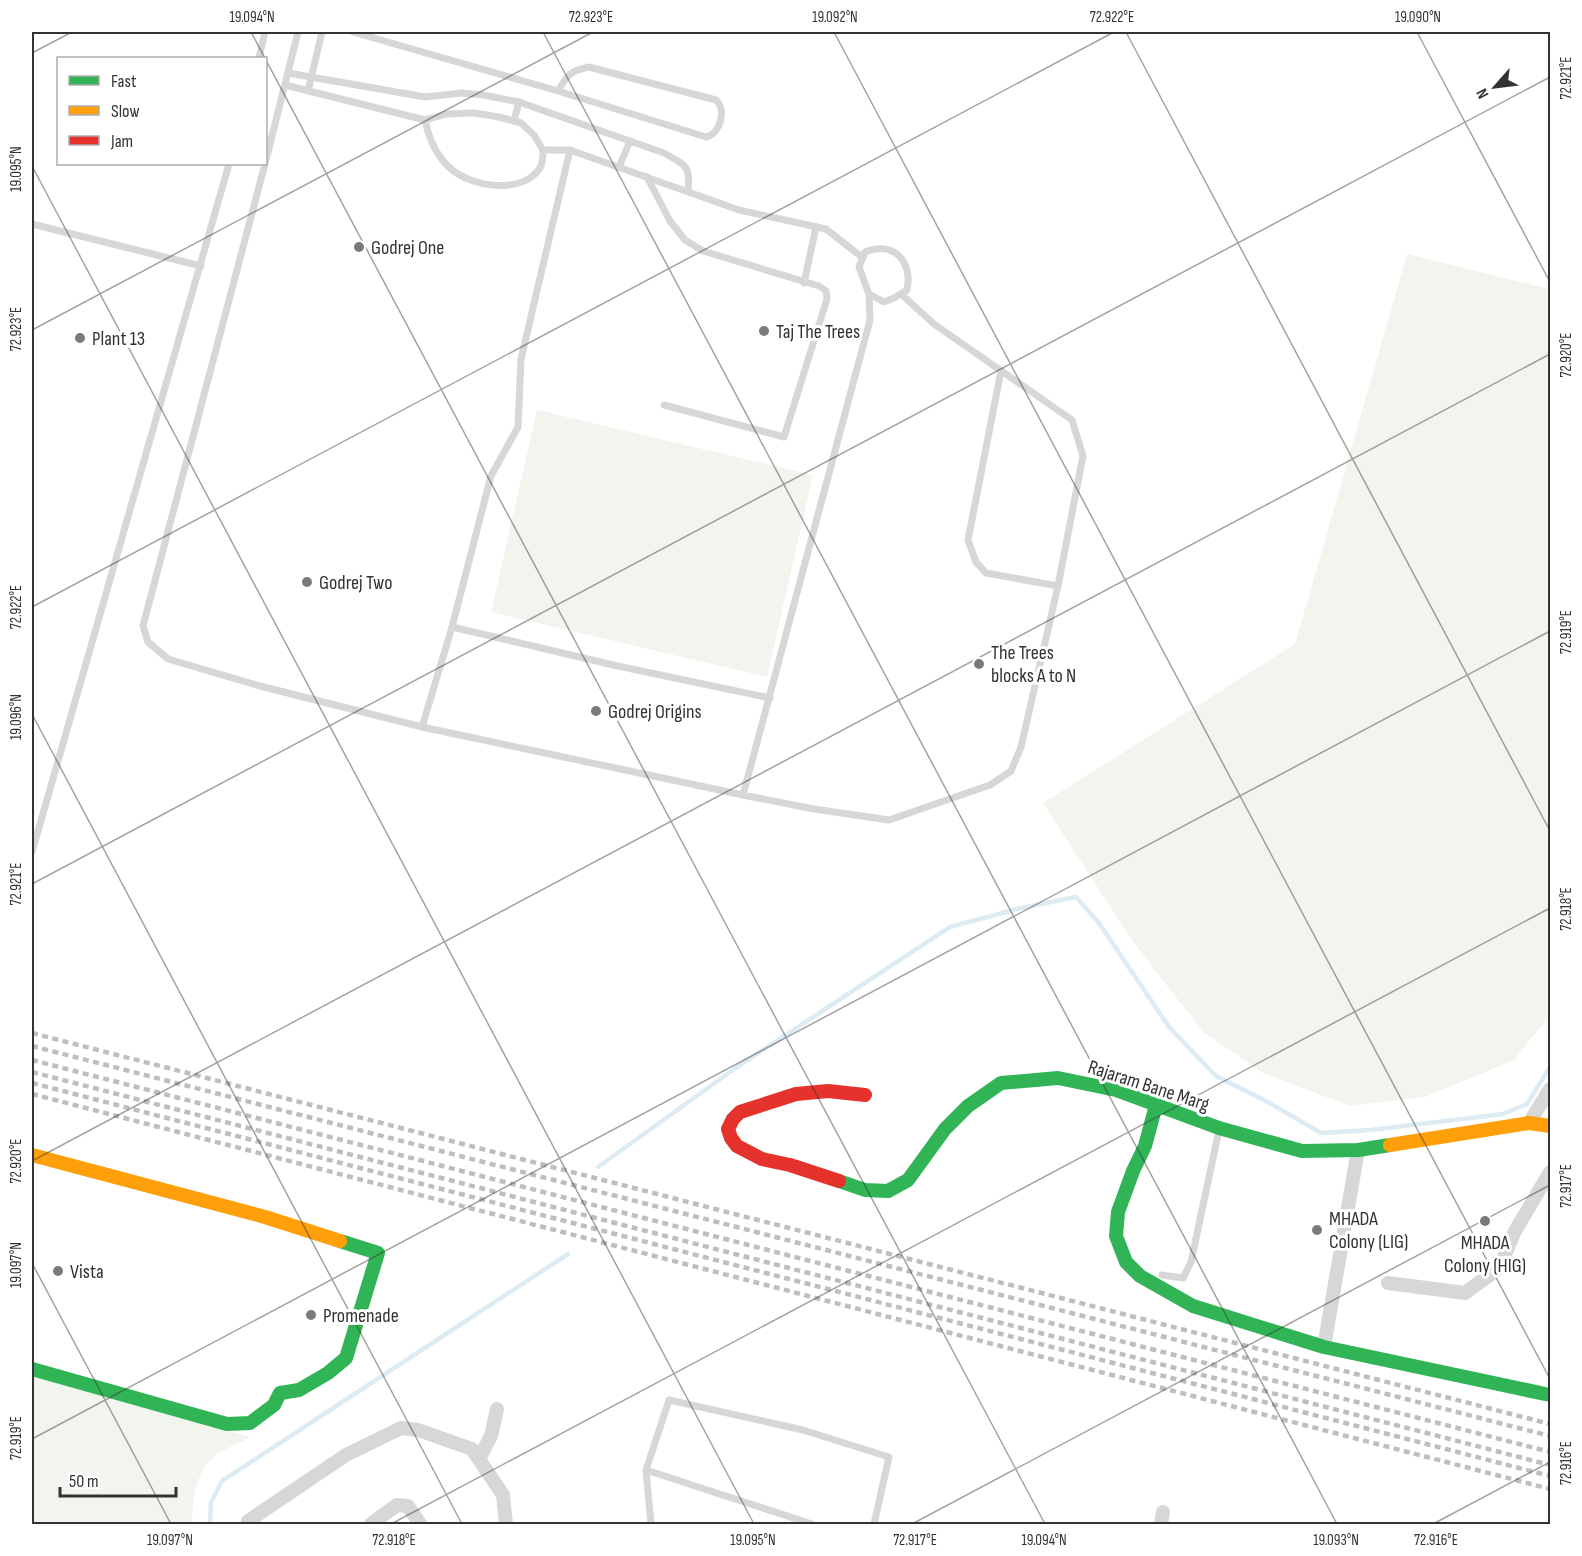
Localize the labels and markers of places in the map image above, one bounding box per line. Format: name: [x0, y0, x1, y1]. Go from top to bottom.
place label: Godrej One: [371, 236, 444, 260]
marker: Godrej One: [352, 240, 366, 254]
place label: Taj The Trees: [776, 320, 860, 344]
marker: Taj The Trees: [757, 324, 771, 338]
place label: Plant 13: [92, 327, 145, 351]
marker: Plant 13: [73, 331, 87, 345]
place label: Godrej Two: [319, 571, 393, 595]
marker: Godrej Two: [300, 575, 314, 589]
place label: The Trees blocks A to N: [991, 641, 1076, 688]
marker: The Trees blocks A to N: [972, 657, 986, 671]
place label: Godrej Origins: [608, 700, 702, 724]
marker: Godrej Origins: [589, 704, 603, 718]
place label: MHADA Colony (LIG): [1329, 1207, 1408, 1254]
marker: MHADA Colony (HIG): [1478, 1214, 1492, 1228]
marker: MHADA Colony (LIG): [1310, 1223, 1324, 1237]
place label: MHADA Colony (HIG): [1444, 1231, 1526, 1278]
place label: Vista: [70, 1260, 104, 1284]
marker: Vista: [51, 1264, 65, 1278]
place label: Promenade: [323, 1304, 399, 1328]
marker: Promenade: [304, 1308, 318, 1322]

